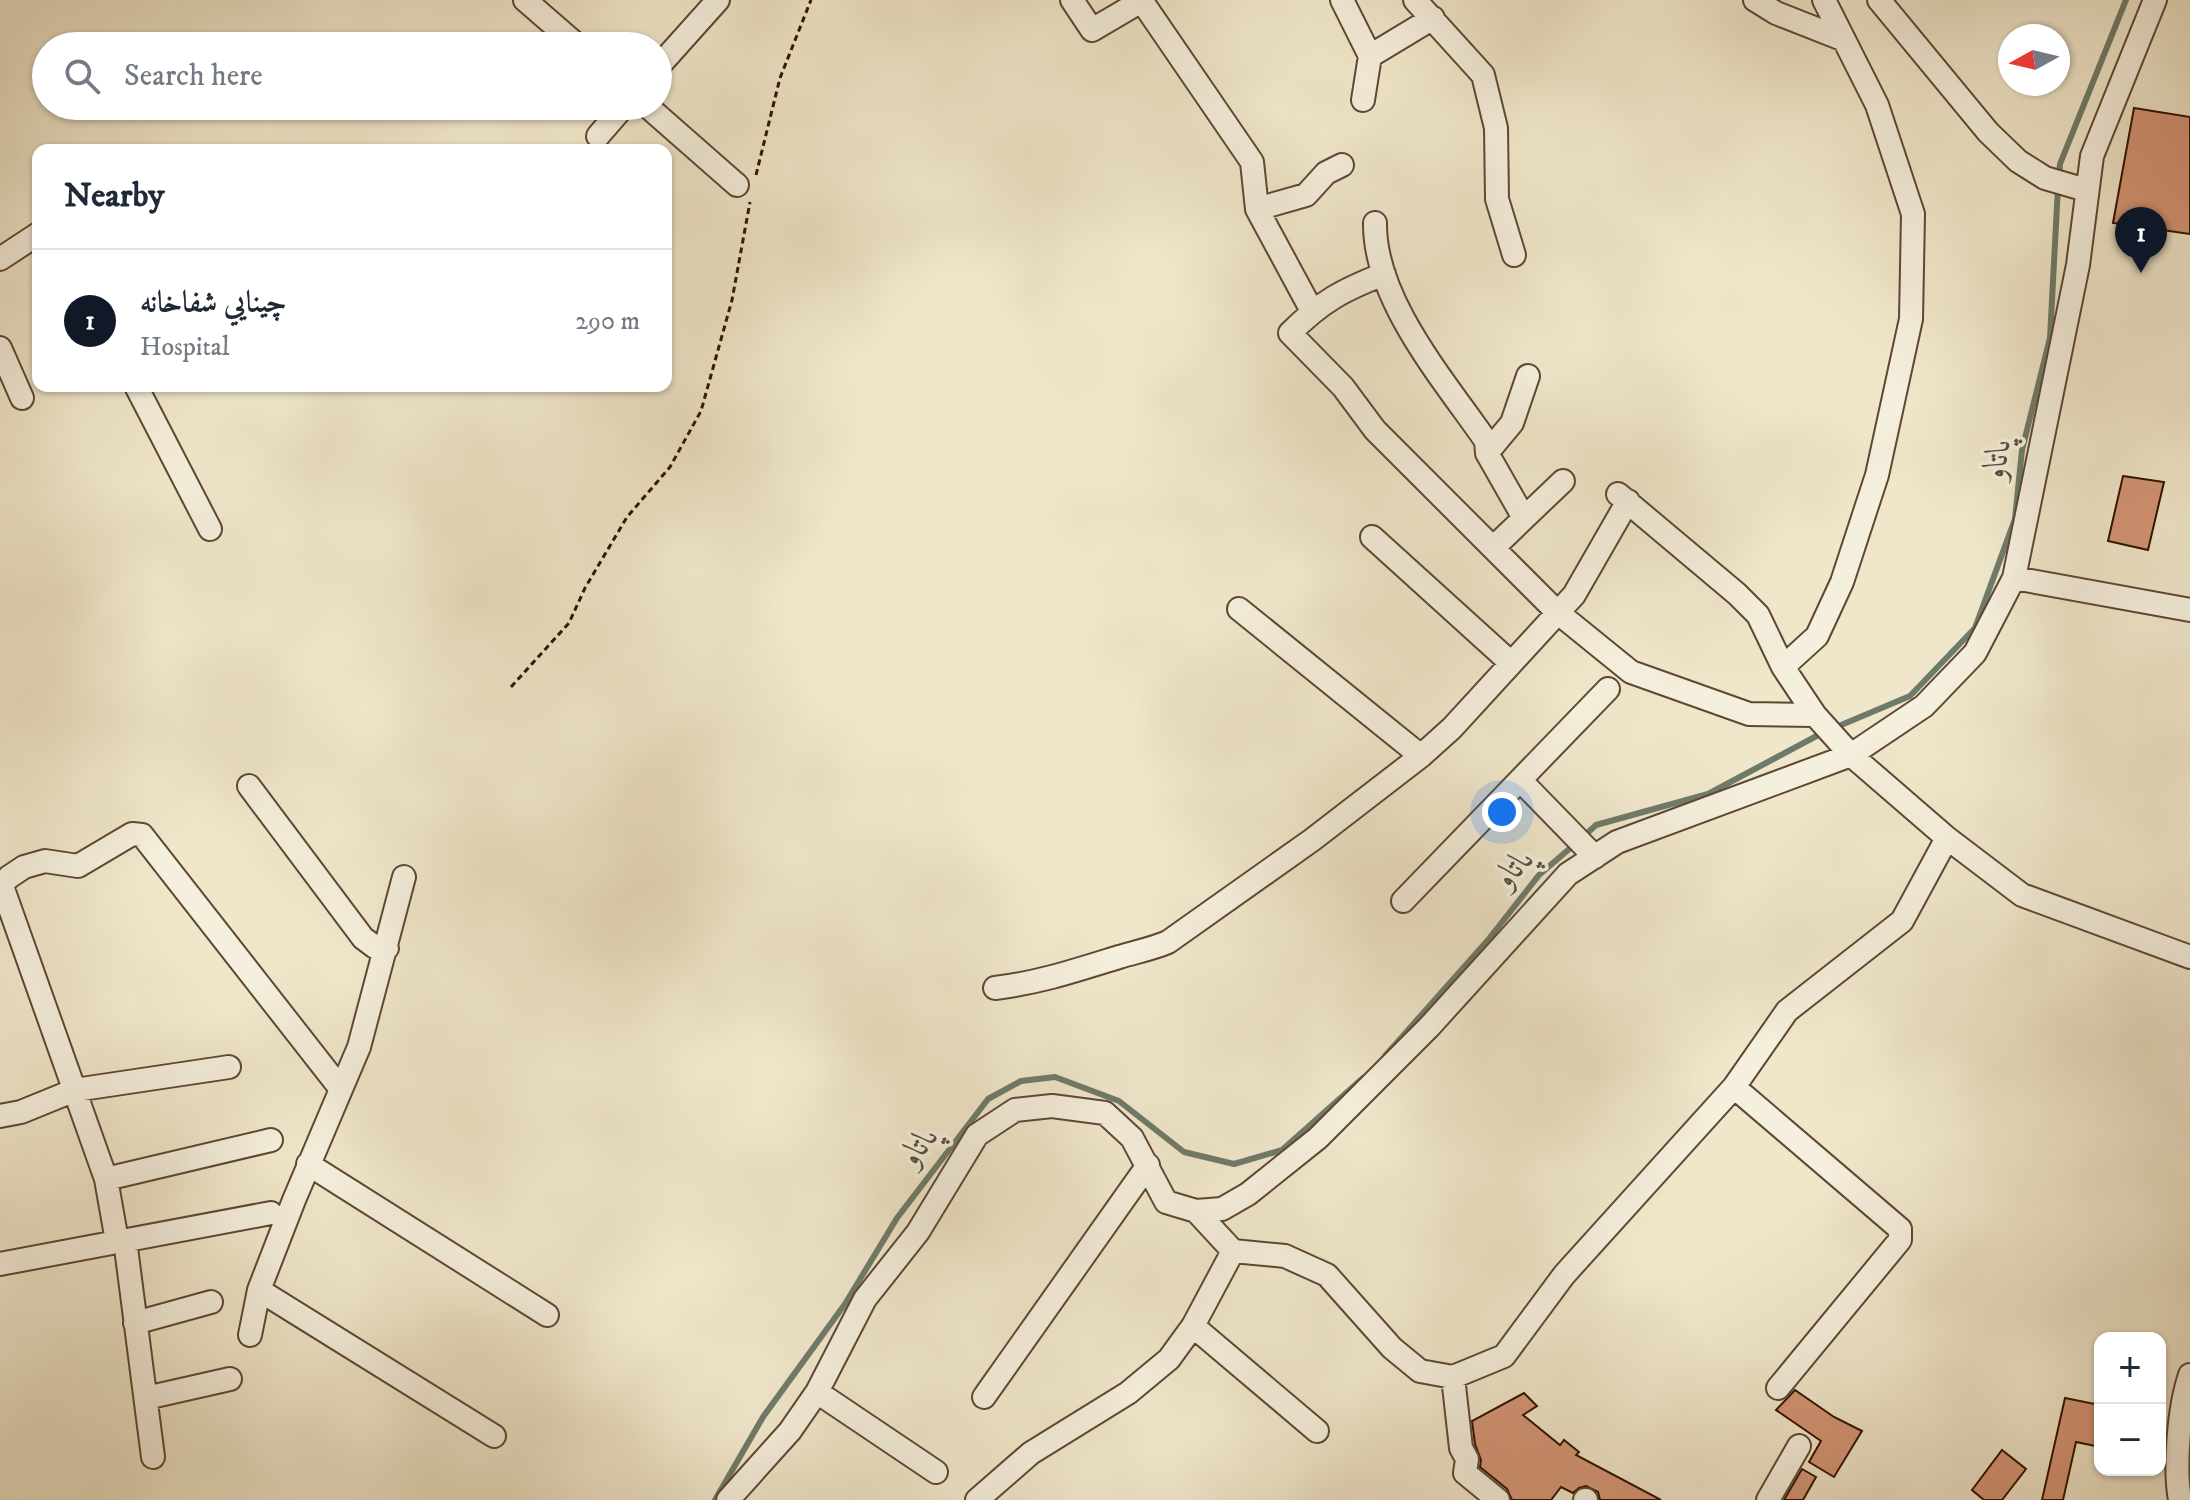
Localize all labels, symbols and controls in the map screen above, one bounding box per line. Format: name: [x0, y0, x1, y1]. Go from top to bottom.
north arrow: [1998, 24, 2070, 96]
search box: [32, 32, 672, 120]
icon: search: [60, 54, 104, 98]
text: Search here: [124, 58, 263, 95]
text: Nearby: [64, 175, 165, 217]
pin: 1: [2115, 207, 2167, 273]
text: چينايي شفاخانه: [140, 285, 287, 322]
text: 1: [85, 305, 95, 338]
text: 290 m: [575, 305, 640, 338]
text: Hospital: [140, 331, 230, 364]
water label: پاتاو: [1973, 432, 2023, 485]
your location: [1482, 792, 1522, 832]
water label: پاتاو: [1483, 836, 1547, 901]
water label: پاتاو: [888, 1114, 952, 1178]
map controls: [2094, 1332, 2166, 1476]
button: +: [2094, 1332, 2166, 1404]
button: −: [2094, 1404, 2166, 1476]

